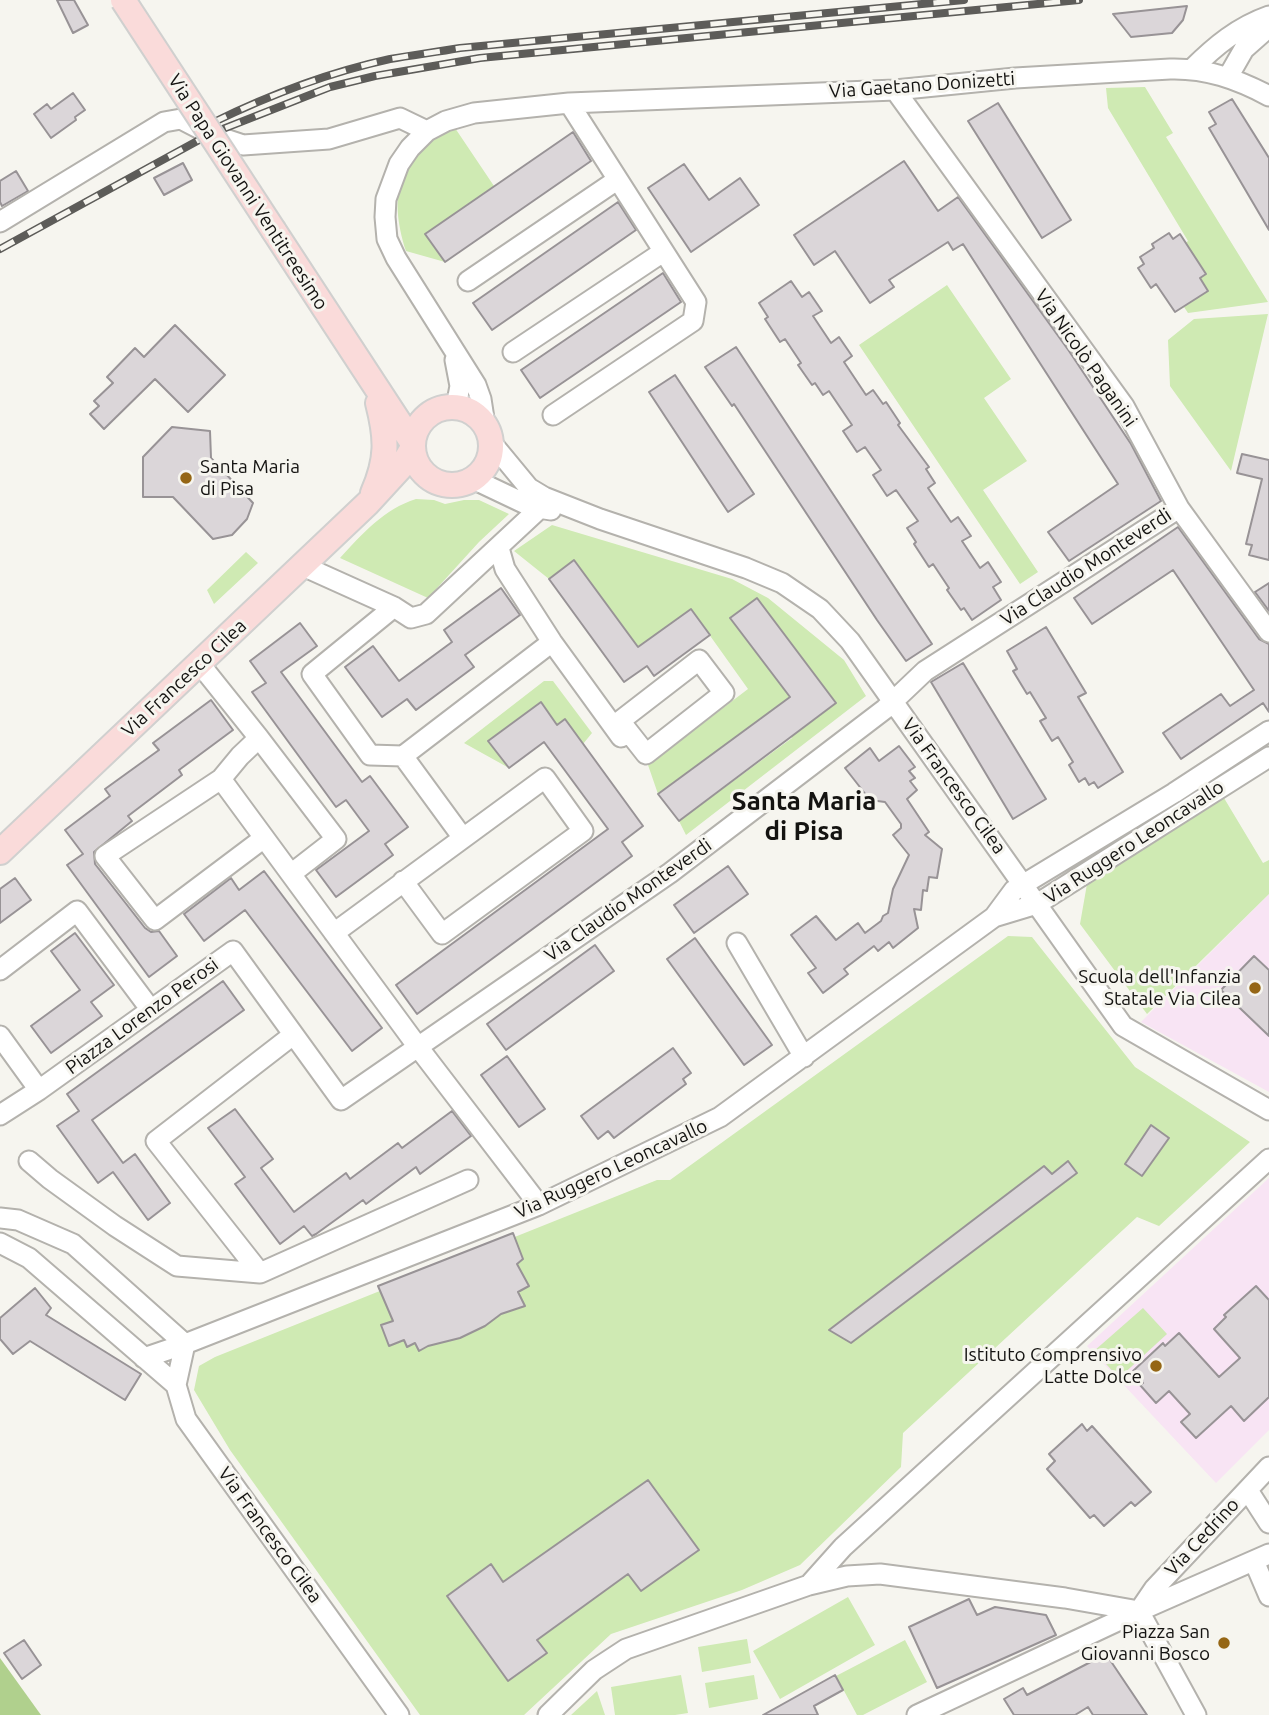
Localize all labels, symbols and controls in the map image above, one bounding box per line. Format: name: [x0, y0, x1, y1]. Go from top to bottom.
street label: Via Gaetano Donizetti: [828, 67, 1016, 103]
street label: Via Papa Giovanni Ventitreesimo: [163, 70, 333, 314]
street label: Via Nicolò Paganini: [1030, 285, 1142, 431]
place label: Santa Maria di Pisa: [200, 456, 300, 500]
marker: Santa Maria di Pisa: [178, 470, 194, 486]
street label: Via Claudio Monteverdi: [996, 503, 1176, 631]
street label: Via Francesco Cilea: [117, 614, 251, 742]
street label: Via Francesco Cilea: [897, 714, 1011, 858]
street label: Via Ruggero Leoncavallo: [1040, 775, 1228, 909]
district label: Santa Maria di Pisa: [732, 785, 876, 846]
street label: Via Claudio Monteverdi: [540, 834, 716, 966]
street label: Piazza Lorenzo Perosi: [61, 953, 223, 1079]
place label: Scuola dell'Infanzia Statale Via Cilea: [1078, 966, 1241, 1010]
marker: Scuola dell'Infanzia Statale Via Cilea: [1247, 980, 1263, 996]
street label: Via Ruggero Leoncavallo: [511, 1114, 711, 1224]
place label: Istituto Comprensivo Latte Dolce: [964, 1344, 1142, 1388]
marker: Istituto Comprensivo Latte Dolce: [1148, 1358, 1164, 1374]
street label: Via Francesco Cilea: [213, 1463, 327, 1607]
street label: Via Cedrino: [1160, 1493, 1244, 1581]
place label: Piazza San Giovanni Bosco: [1081, 1621, 1210, 1665]
marker: Piazza San Giovanni Bosco: [1216, 1635, 1232, 1651]

